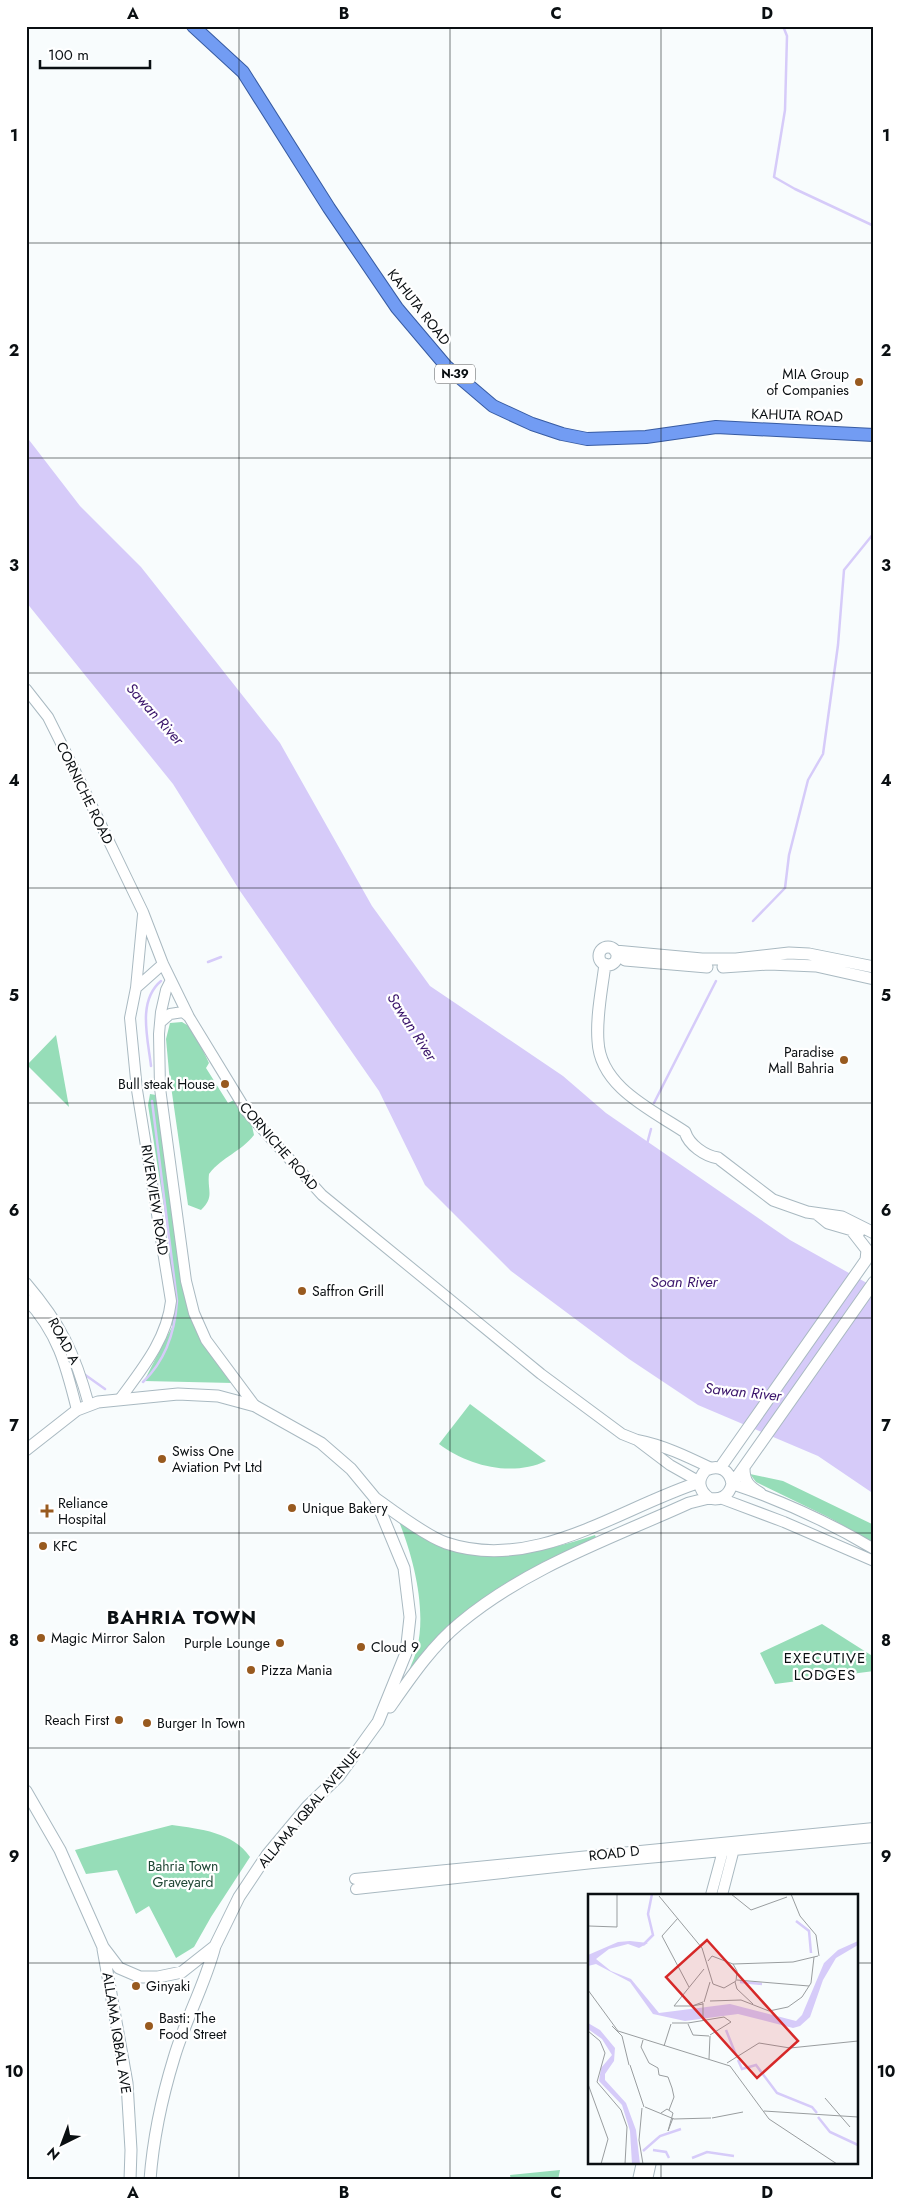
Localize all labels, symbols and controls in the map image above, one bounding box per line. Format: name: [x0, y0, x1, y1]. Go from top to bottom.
text: A: [126, 2, 139, 25]
text: B: [339, 2, 349, 25]
text: C: [550, 2, 562, 25]
text: D: [761, 2, 773, 25]
scale bar: [40, 38, 150, 70]
text: 100 m: [48, 44, 89, 66]
text: 1: [10, 124, 18, 147]
text: 1: [882, 124, 890, 147]
street label: KAHUTA ROAD: [383, 265, 455, 349]
text: 2: [9, 339, 19, 362]
text: 2: [881, 339, 891, 362]
road number: N-39: [435, 364, 475, 384]
place label: MIA Group of Companies: [766, 364, 849, 400]
marker: MIA Group of Companies: [853, 376, 865, 388]
street label: KAHUTA ROAD: [751, 403, 843, 427]
text: 3: [9, 554, 19, 577]
text: 3: [881, 554, 891, 577]
water label: Sawan River: [121, 678, 190, 751]
street label: CORNICHE ROAD: [52, 739, 118, 847]
text: 4: [8, 769, 20, 792]
text: 4: [880, 769, 892, 792]
text: 5: [9, 984, 19, 1007]
text: 5: [881, 984, 891, 1007]
water label: Sawan River: [382, 989, 443, 1066]
place label: Paradise Mall Bahria: [768, 1042, 834, 1078]
marker: Paradise Mall Bahria: [838, 1054, 850, 1066]
place label: Bull steak House: [118, 1074, 215, 1094]
marker: Bull steak House: [219, 1078, 231, 1090]
street label: CORNICHE ROAD: [235, 1097, 323, 1195]
street label: RIVERVIEW ROAD: [136, 1143, 174, 1257]
text: 6: [9, 1199, 19, 1222]
text: 6: [881, 1199, 891, 1222]
water label: Soan River: [651, 1271, 718, 1293]
place label: Saffron Grill: [312, 1281, 384, 1301]
marker: Saffron Grill: [296, 1285, 308, 1297]
street label: ROAD A: [43, 1314, 85, 1369]
water label: Sawan River: [703, 1377, 784, 1407]
text: 7: [9, 1414, 19, 1437]
text: 7: [881, 1414, 891, 1437]
place label: Swiss One Aviation Pvt Ltd: [172, 1441, 262, 1477]
marker: Swiss One Aviation Pvt Ltd: [156, 1453, 168, 1465]
place label: Reliance Hospital: [58, 1493, 108, 1529]
place label: Unique Bakery: [302, 1498, 388, 1518]
marker: Unique Bakery: [286, 1502, 298, 1514]
marker: Reliance Hospital: [40, 1504, 54, 1518]
place label: KFC: [53, 1536, 78, 1556]
marker: KFC: [37, 1540, 49, 1552]
district label: BAHRIA TOWN: [107, 1604, 257, 1631]
place label: Magic Mirror Salon: [51, 1628, 165, 1648]
text: 8: [9, 1629, 19, 1652]
text: 8: [881, 1629, 891, 1652]
marker: Magic Mirror Salon: [35, 1632, 47, 1644]
place label: Purple Lounge: [184, 1633, 270, 1653]
marker: Purple Lounge: [274, 1637, 286, 1649]
place label: Cloud 9: [371, 1637, 419, 1657]
marker: Cloud 9: [355, 1641, 367, 1653]
district label: EXECUTIVE LODGES: [784, 1647, 866, 1686]
place label: Pizza Mania: [261, 1660, 332, 1680]
marker: Pizza Mania: [245, 1664, 257, 1676]
place label: Reach First: [45, 1710, 110, 1730]
place label: Burger In Town: [157, 1713, 245, 1733]
marker: Reach First: [113, 1714, 125, 1726]
marker: Burger In Town: [141, 1717, 153, 1729]
street label: ALLAMA IQBAL AVENUE: [253, 1744, 365, 1872]
street label: ROAD D: [588, 1840, 640, 1866]
text: 9: [9, 1845, 19, 1868]
text: 9: [881, 1845, 891, 1868]
park label: Bahria Town Graveyard: [148, 1856, 218, 1892]
inset map: [588, 1894, 858, 2164]
street label: ALLAMA IQBAL AVE: [98, 1971, 136, 2095]
place label: Ginyaki: [146, 1976, 190, 1996]
marker: Ginyaki: [130, 1980, 142, 1992]
place label: Basti: The Food Street: [159, 2008, 227, 2044]
marker: Basti: The Food Street: [143, 2020, 155, 2032]
text: 10: [5, 2060, 23, 2083]
text: 10: [877, 2060, 895, 2083]
north arrow: [38, 2118, 88, 2168]
text: N: [42, 2143, 64, 2165]
text: A: [126, 2181, 139, 2204]
text: B: [339, 2181, 349, 2204]
text: C: [550, 2181, 562, 2204]
text: D: [761, 2181, 773, 2204]

